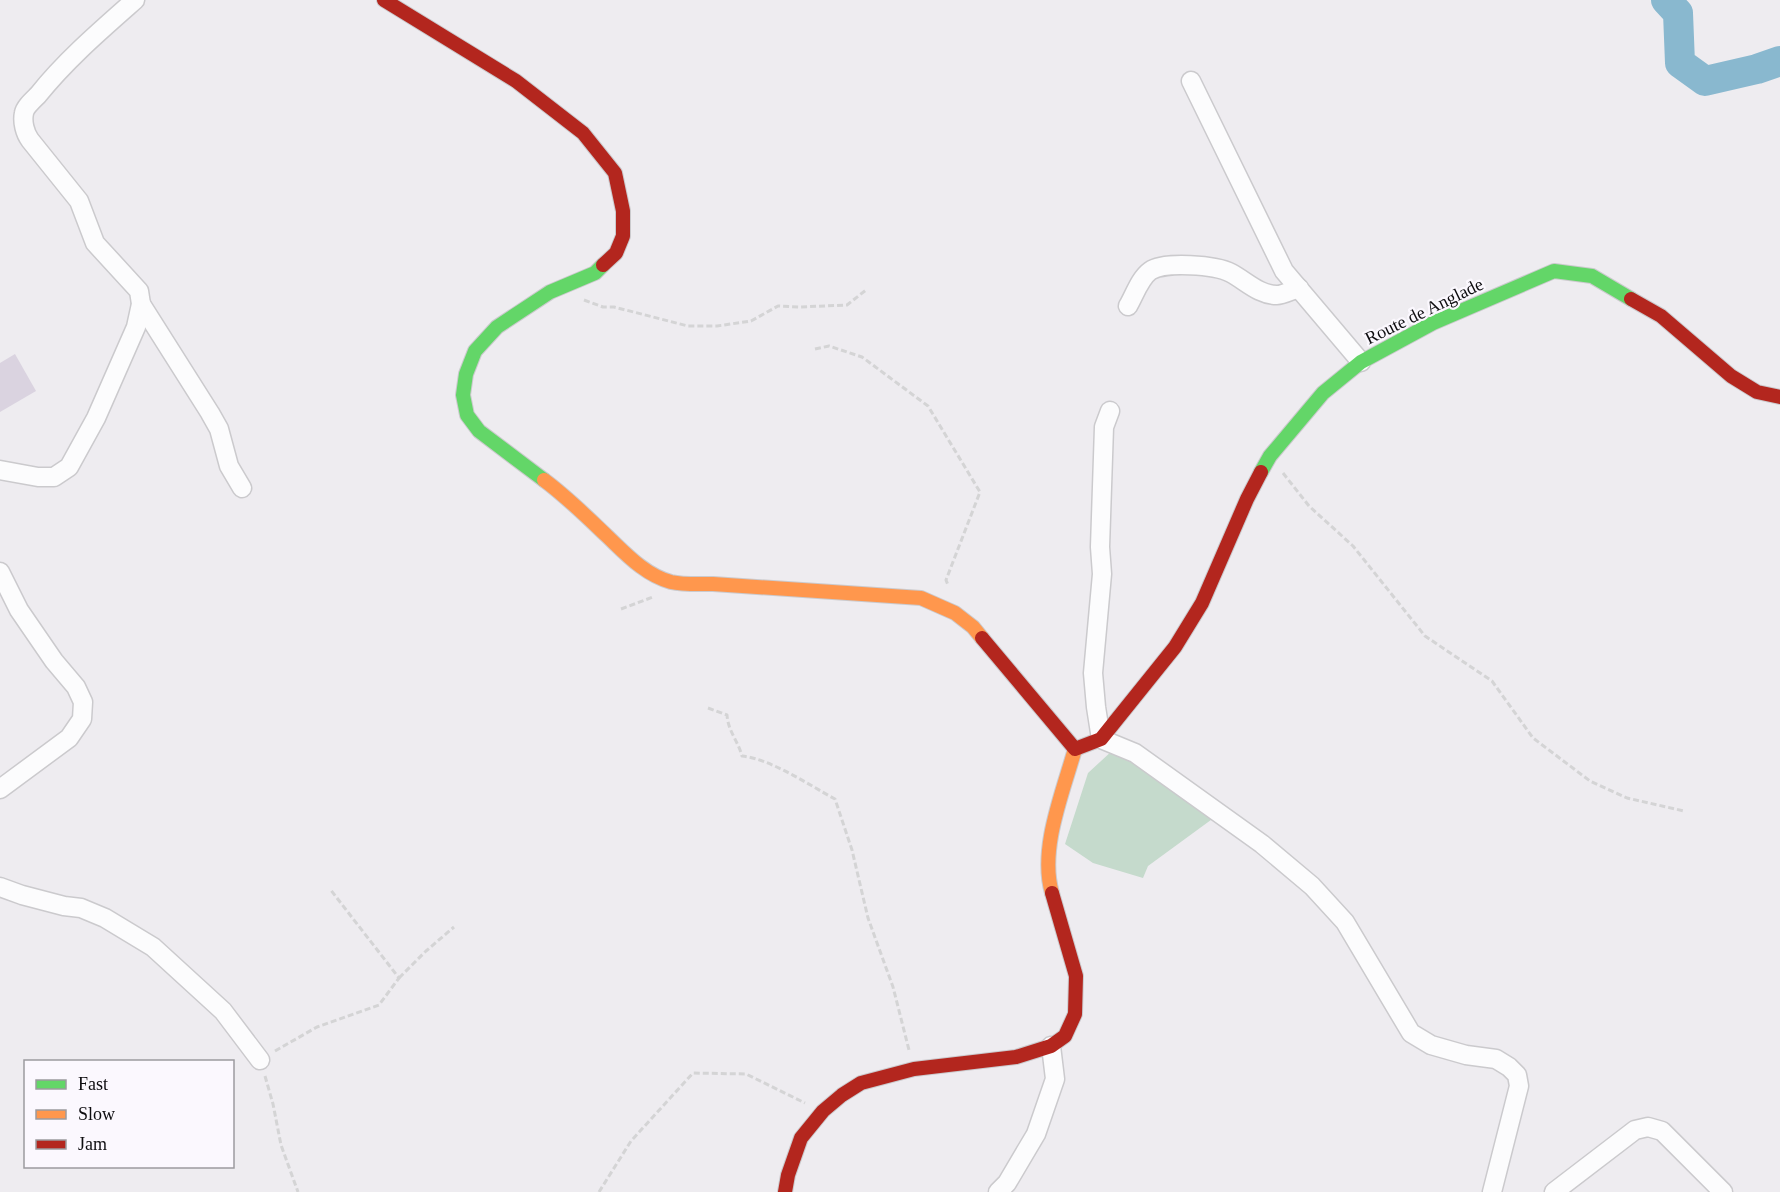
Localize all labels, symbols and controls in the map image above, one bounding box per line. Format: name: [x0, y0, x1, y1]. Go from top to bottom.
street label: Route de Anglade: [1362, 274, 1486, 348]
legend: [24, 1060, 234, 1168]
text: Fast: [78, 1074, 108, 1094]
text: Slow: [78, 1104, 115, 1124]
text: Jam: [78, 1134, 107, 1154]

